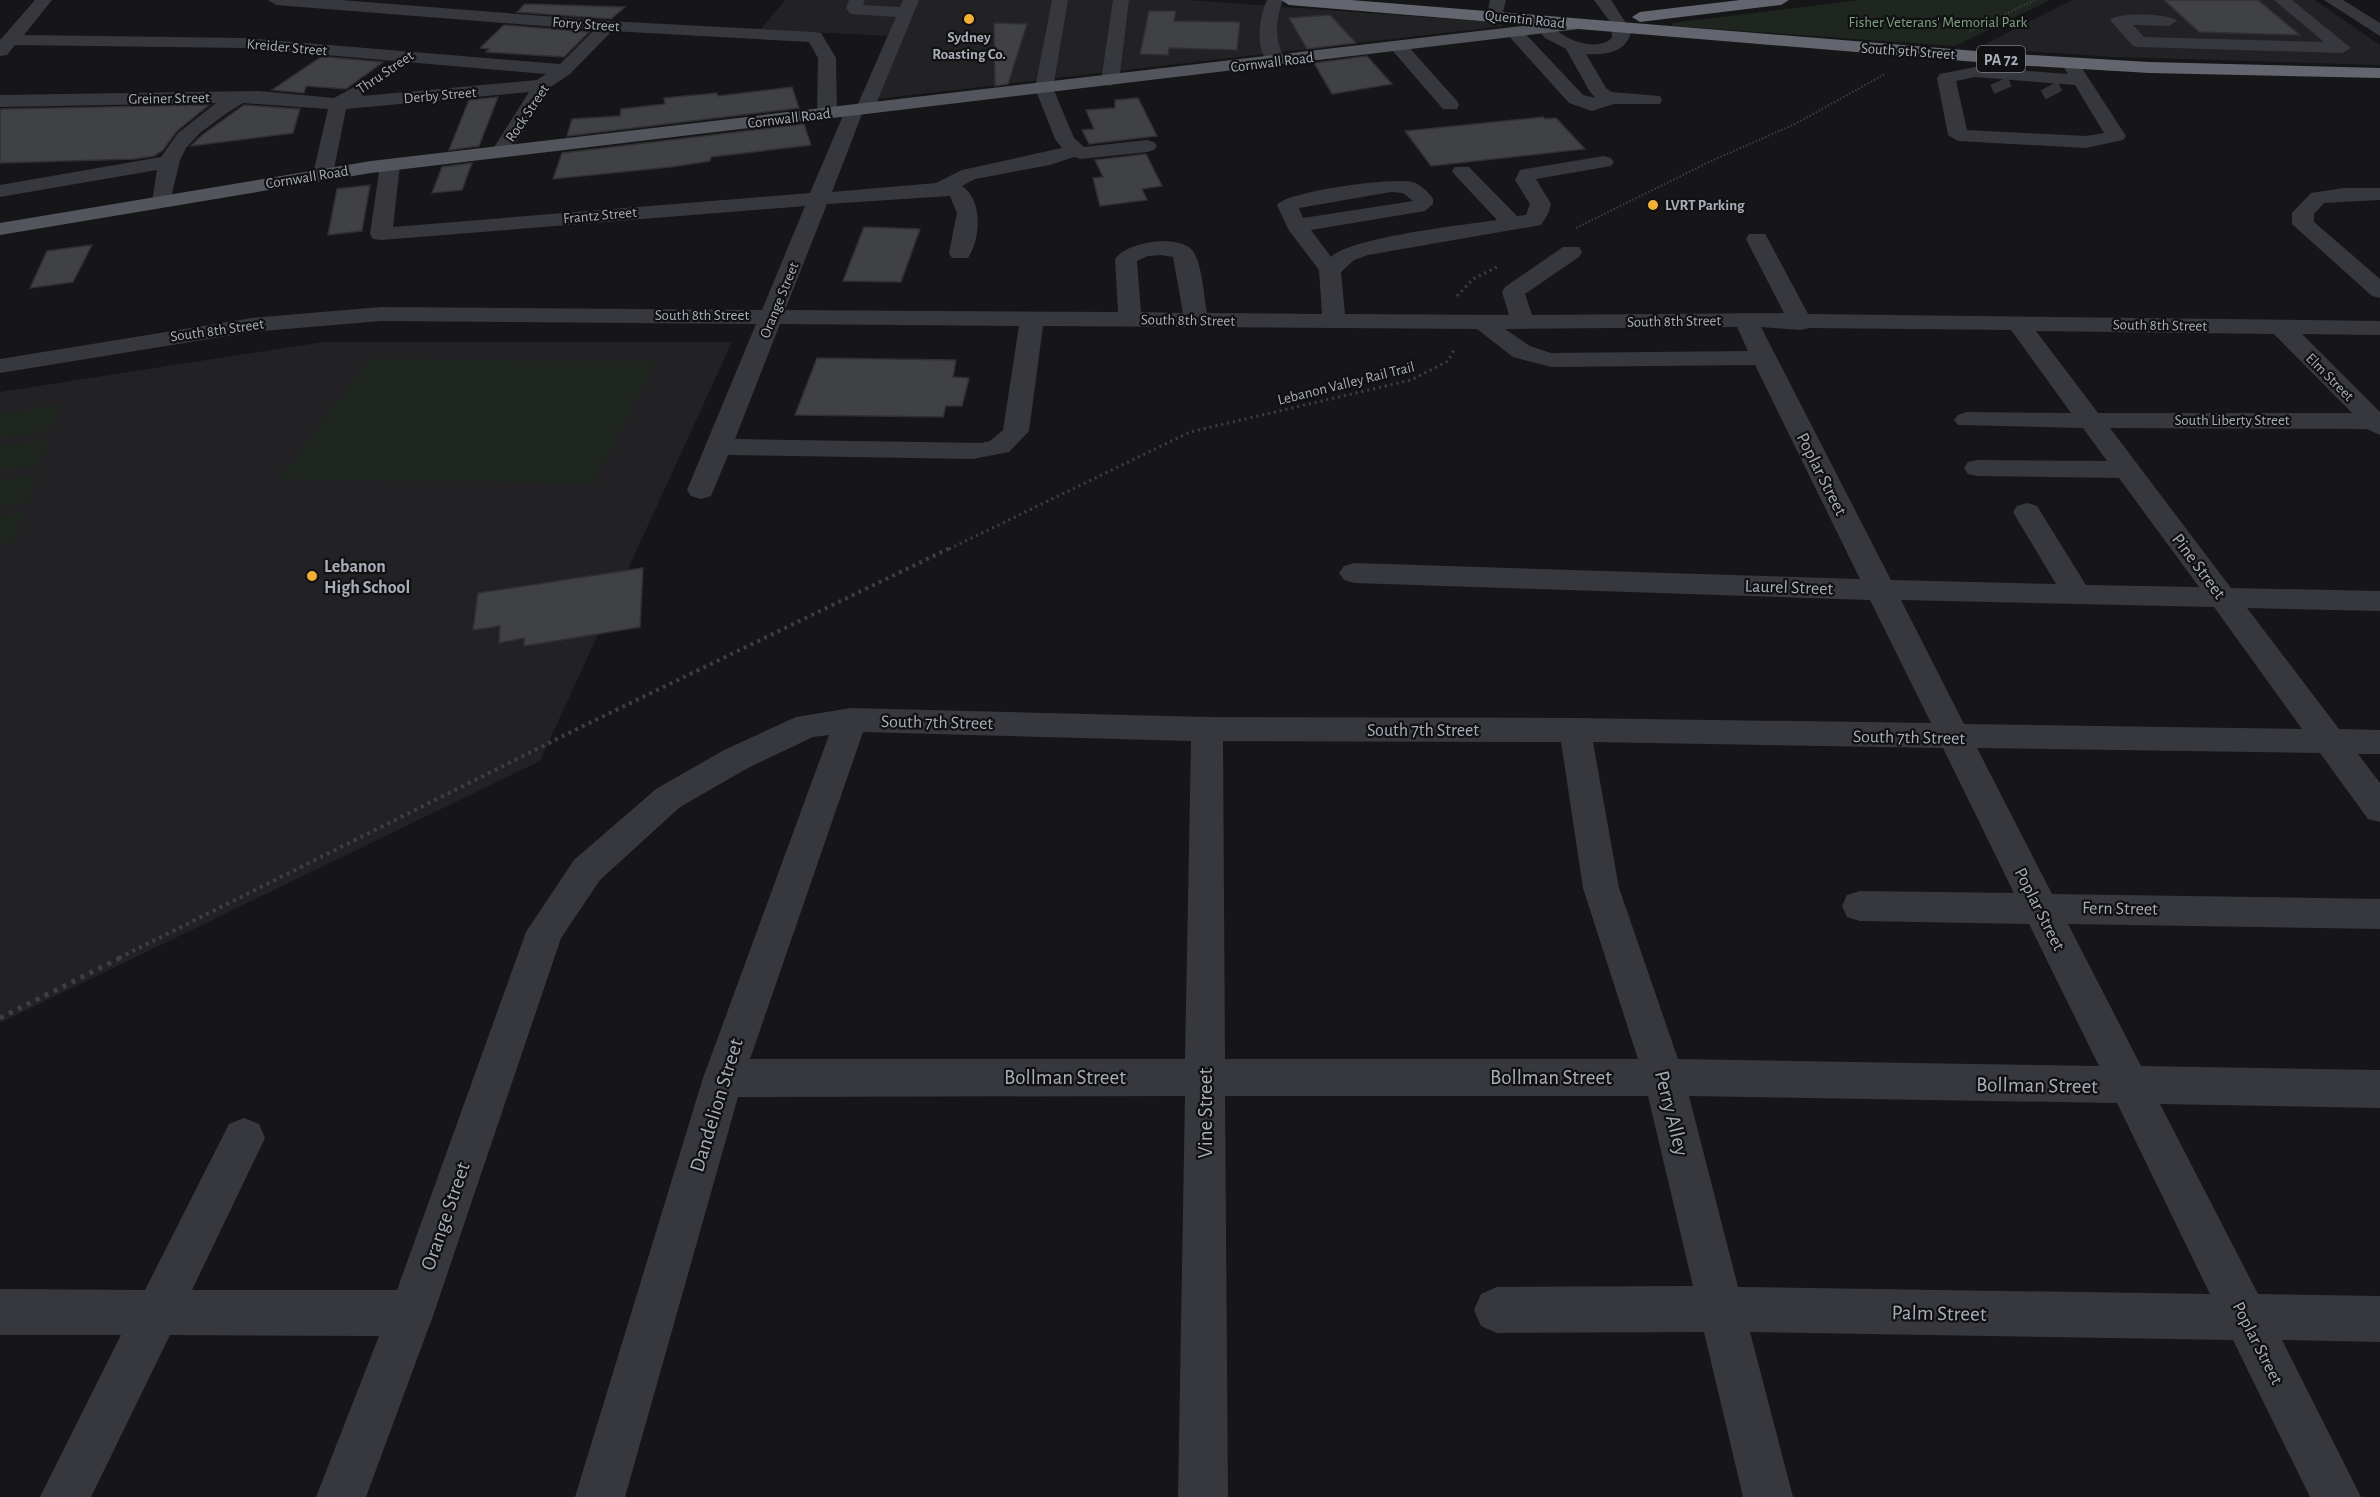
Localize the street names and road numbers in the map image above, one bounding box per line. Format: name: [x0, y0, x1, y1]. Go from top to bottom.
street label: Quentin Road: [1484, 8, 1566, 31]
street label: Forry Street: [552, 15, 620, 34]
street label: Kreider Street: [246, 37, 328, 59]
street label: South 9th Street: [1860, 41, 1956, 62]
road number: PA 72: [1977, 46, 2025, 72]
street label: Thru Street: [354, 48, 417, 97]
street label: Cornwall Road: [1230, 50, 1315, 75]
street label: Rock Street: [503, 82, 552, 145]
street label: Derby Street: [403, 85, 477, 106]
street label: Greiner Street: [128, 90, 210, 107]
street label: Cornwall Road: [747, 106, 832, 131]
street label: Cornwall Road: [265, 164, 350, 191]
street label: Frantz Street: [563, 205, 638, 226]
street label: Orange Street: [757, 260, 802, 340]
street label: South 8th Street: [655, 308, 749, 323]
street label: South 8th Street: [1141, 312, 1235, 329]
street label: South 8th Street: [1627, 313, 1722, 330]
street label: South 8th Street: [169, 316, 265, 344]
street label: South 8th Street: [2113, 317, 2207, 334]
street label: Elm Street: [2303, 351, 2357, 404]
street label: Lebanon Valley Rail Trail: [1276, 359, 1416, 408]
street label: South Liberty Street: [2174, 413, 2290, 428]
street label: Poplar Street: [1793, 430, 1850, 519]
street label: Pine Street: [2168, 531, 2229, 603]
street label: Laurel Street: [1744, 577, 1834, 599]
street label: South 7th Street: [881, 713, 993, 733]
street label: South 7th Street: [1367, 722, 1479, 740]
street label: South 7th Street: [1853, 728, 1965, 748]
street label: Poplar Street: [2011, 865, 2068, 954]
street label: Fern Street: [2082, 899, 2158, 919]
street label: Dandelion Street: [686, 1036, 747, 1174]
street label: Bollman Street: [1004, 1067, 1126, 1088]
street label: Bollman Street: [1490, 1067, 1612, 1088]
street label: Vine Street: [1195, 1068, 1216, 1158]
street label: Perry Alley: [1651, 1068, 1692, 1158]
street label: Bollman Street: [1976, 1074, 2098, 1097]
street label: Orange Street: [417, 1159, 474, 1273]
street label: Poplar Street: [2229, 1299, 2286, 1388]
street label: Palm Street: [1891, 1302, 1987, 1325]

